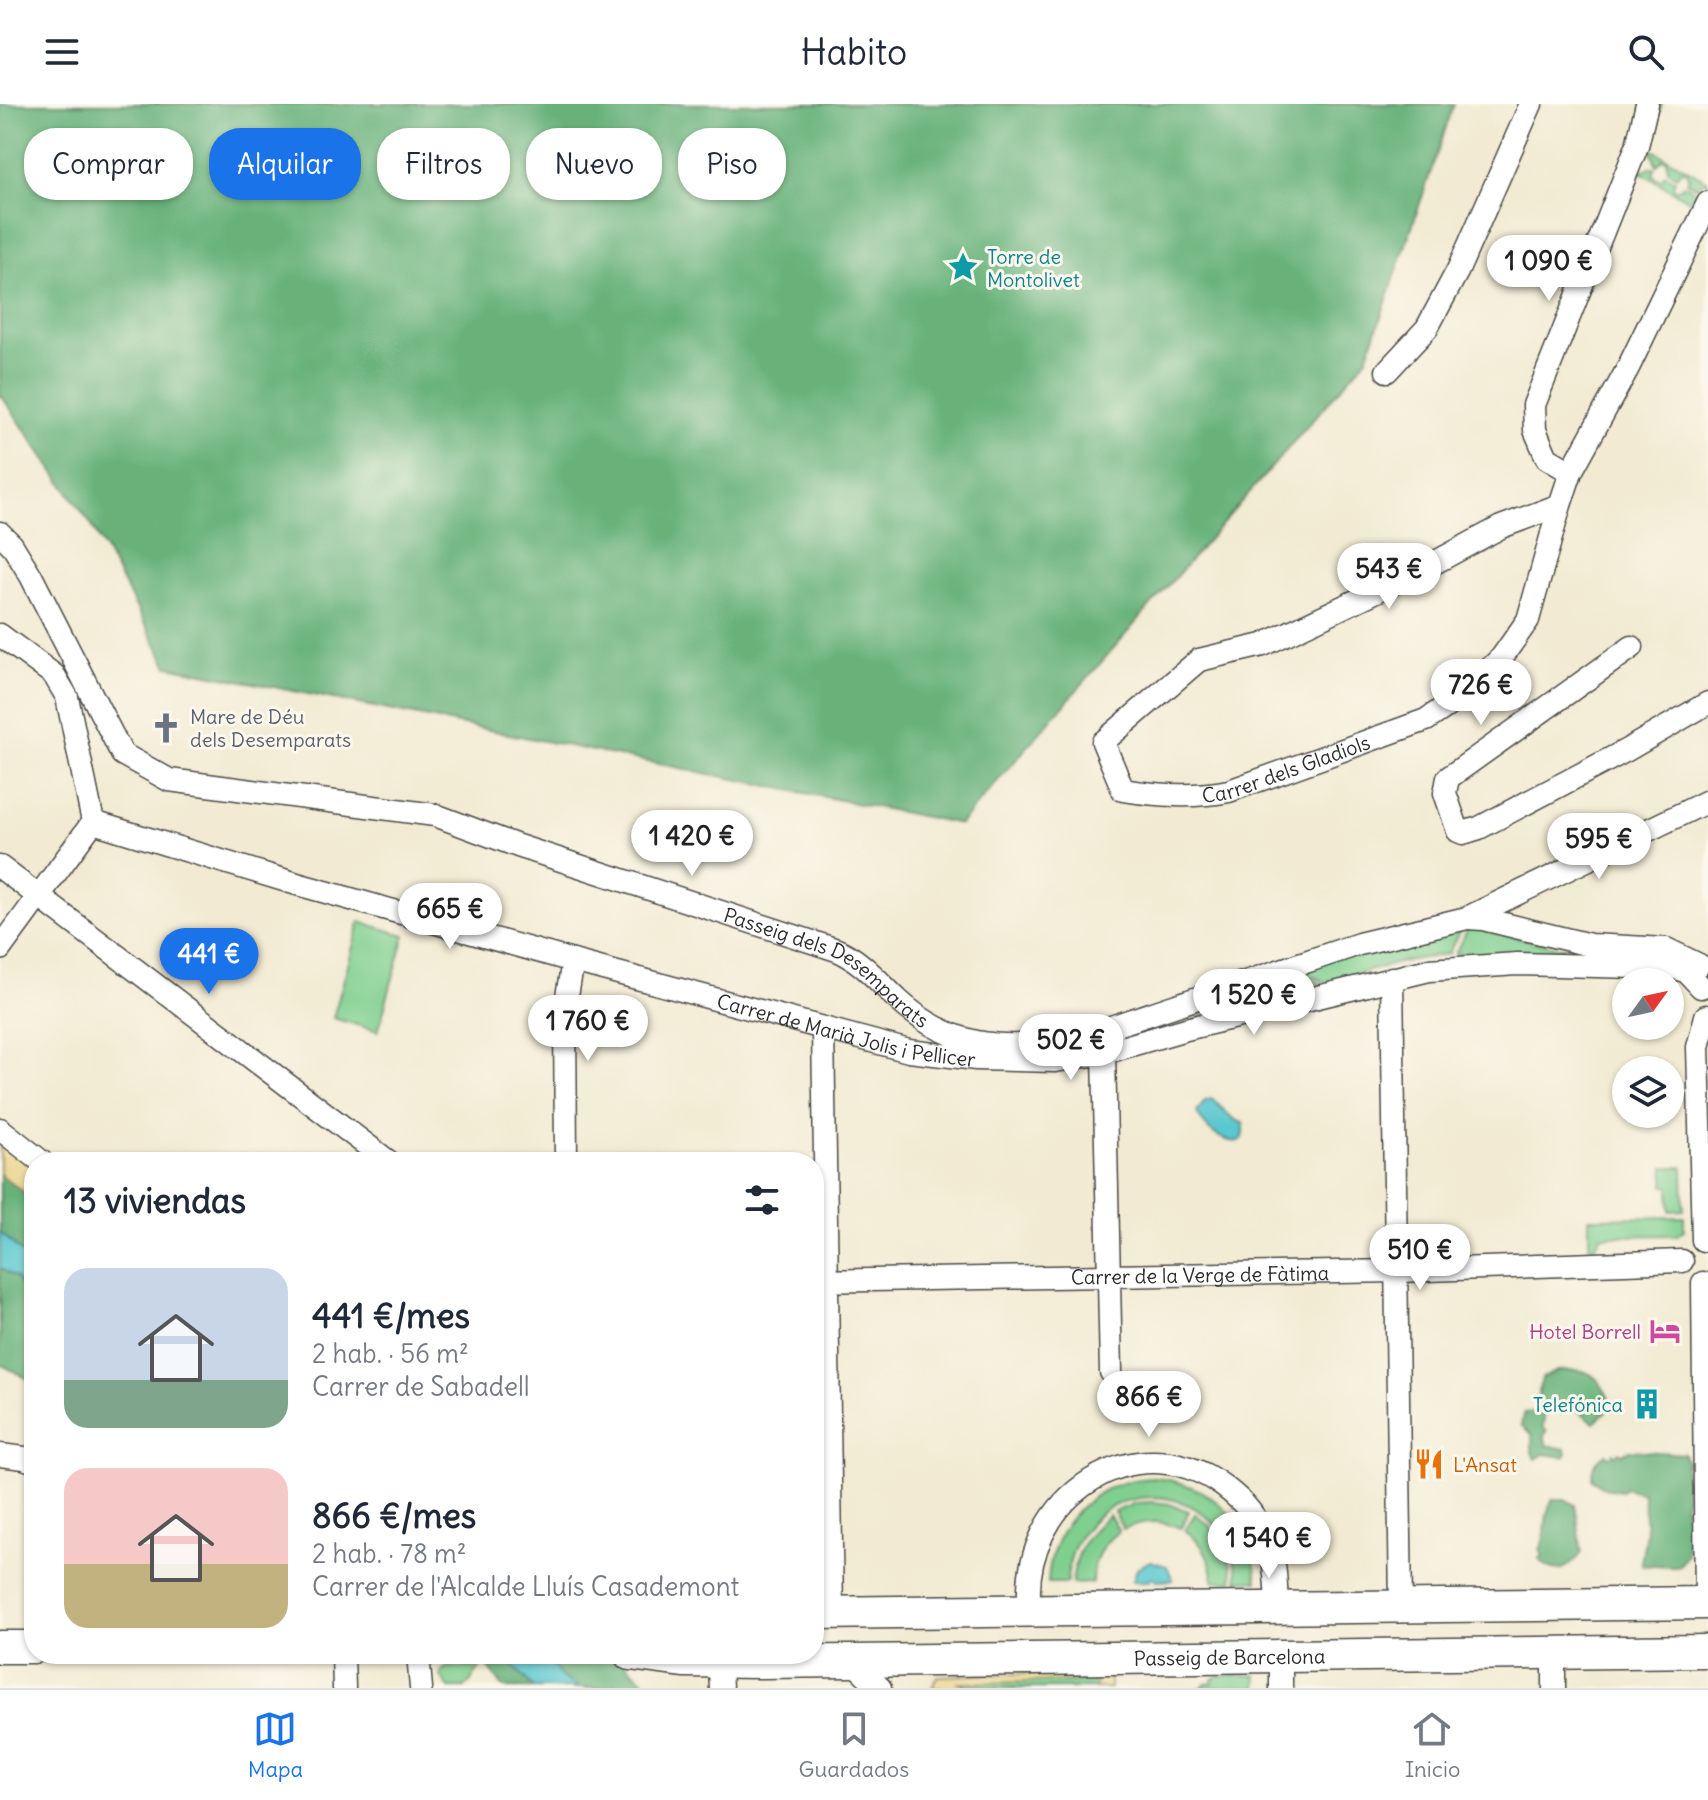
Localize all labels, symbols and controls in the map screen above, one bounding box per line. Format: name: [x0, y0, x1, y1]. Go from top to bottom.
icon: menu: [40, 30, 84, 74]
text: Habito: [801, 30, 907, 75]
icon: search: [1624, 30, 1668, 74]
chip: Comprar: [24, 128, 193, 200]
chip: Alquilar: [209, 128, 361, 200]
chip: Filtros: [377, 128, 510, 200]
chip: Nuevo: [526, 128, 662, 200]
chip: Piso: [678, 128, 786, 200]
pin: 1 090 €: [1475, 235, 1623, 303]
place label: Torre de Montolivet: [987, 244, 1080, 292]
text: 1 090 €: [1505, 244, 1593, 277]
place icon: Torre de Montolivet: [946, 250, 980, 284]
pin: 543 €: [1333, 543, 1445, 611]
text: 543 €: [1355, 552, 1423, 585]
pin: 726 €: [1425, 659, 1537, 727]
text: 726 €: [1449, 668, 1513, 701]
place label: Mare de Déu dels Desemparats: [190, 704, 351, 752]
church icon: Mare de Déu dels Desemparats: [149, 711, 183, 745]
street label: Carrer dels Gladiols: [1201, 729, 1373, 807]
pin: 1 420 €: [618, 810, 766, 878]
pin: 595 €: [1543, 813, 1655, 881]
text: 1 420 €: [649, 819, 735, 852]
text: 595 €: [1565, 822, 1633, 855]
pin: 665 €: [394, 883, 506, 951]
text: 665 €: [416, 892, 484, 925]
street label: Passeig dels Desemparats: [721, 901, 934, 1032]
pin: 441 €: [153, 928, 265, 996]
text: 441 €: [177, 937, 241, 970]
north arrow: [1612, 968, 1684, 1040]
map controls: [1612, 968, 1684, 1128]
pin: 1 520 €: [1180, 969, 1328, 1037]
text: 1 520 €: [1211, 978, 1297, 1011]
street label: Carrer de Marià Jolis i Pellicer: [714, 988, 977, 1071]
pin: 1 760 €: [514, 995, 662, 1063]
text: 1 760 €: [546, 1004, 630, 1037]
pin: 502 €: [1015, 1014, 1127, 1082]
text: 502 €: [1036, 1023, 1106, 1056]
button: layers: [1612, 1056, 1684, 1128]
icon: filters: [740, 1178, 784, 1222]
text: 13 viviendas: [64, 1179, 246, 1222]
pin: 510 €: [1364, 1224, 1476, 1292]
text: 510 €: [1387, 1233, 1453, 1266]
street label: Carrer de la Verge de Fàtima: [1071, 1260, 1329, 1289]
text: 441 €/mes: [312, 1294, 470, 1337]
icon: home: [128, 1300, 224, 1396]
hotel icon: Hotel Borrell: [1648, 1314, 1682, 1348]
place label: Hotel Borrell: [1529, 1319, 1641, 1344]
text: 2 hab. · 56 m²: [312, 1337, 469, 1370]
text: Carrer de Sabadell: [312, 1370, 530, 1403]
pin: 866 €: [1093, 1371, 1205, 1439]
text: 866 €: [1115, 1380, 1183, 1413]
building icon: Telefónica: [1630, 1387, 1664, 1421]
place label: Telefónica: [1533, 1392, 1623, 1417]
restaurant icon: L'Ansat: [1412, 1447, 1446, 1481]
place label: L'Ansat: [1453, 1452, 1517, 1477]
text: 866 €/mes: [312, 1494, 476, 1537]
icon: home: [128, 1500, 224, 1596]
pin: 1 540 €: [1195, 1512, 1343, 1580]
text: 1 540 €: [1226, 1521, 1312, 1554]
text: 2 hab. · 78 m²: [312, 1537, 467, 1570]
text: Carrer de l'Alcalde Lluís Casademont: [312, 1570, 739, 1603]
street label: Passeig de Barcelona: [1134, 1643, 1325, 1670]
tab: Mapa: [248, 1707, 303, 1783]
tab: Guardados: [799, 1707, 909, 1783]
tab: Inicio: [1405, 1707, 1460, 1783]

